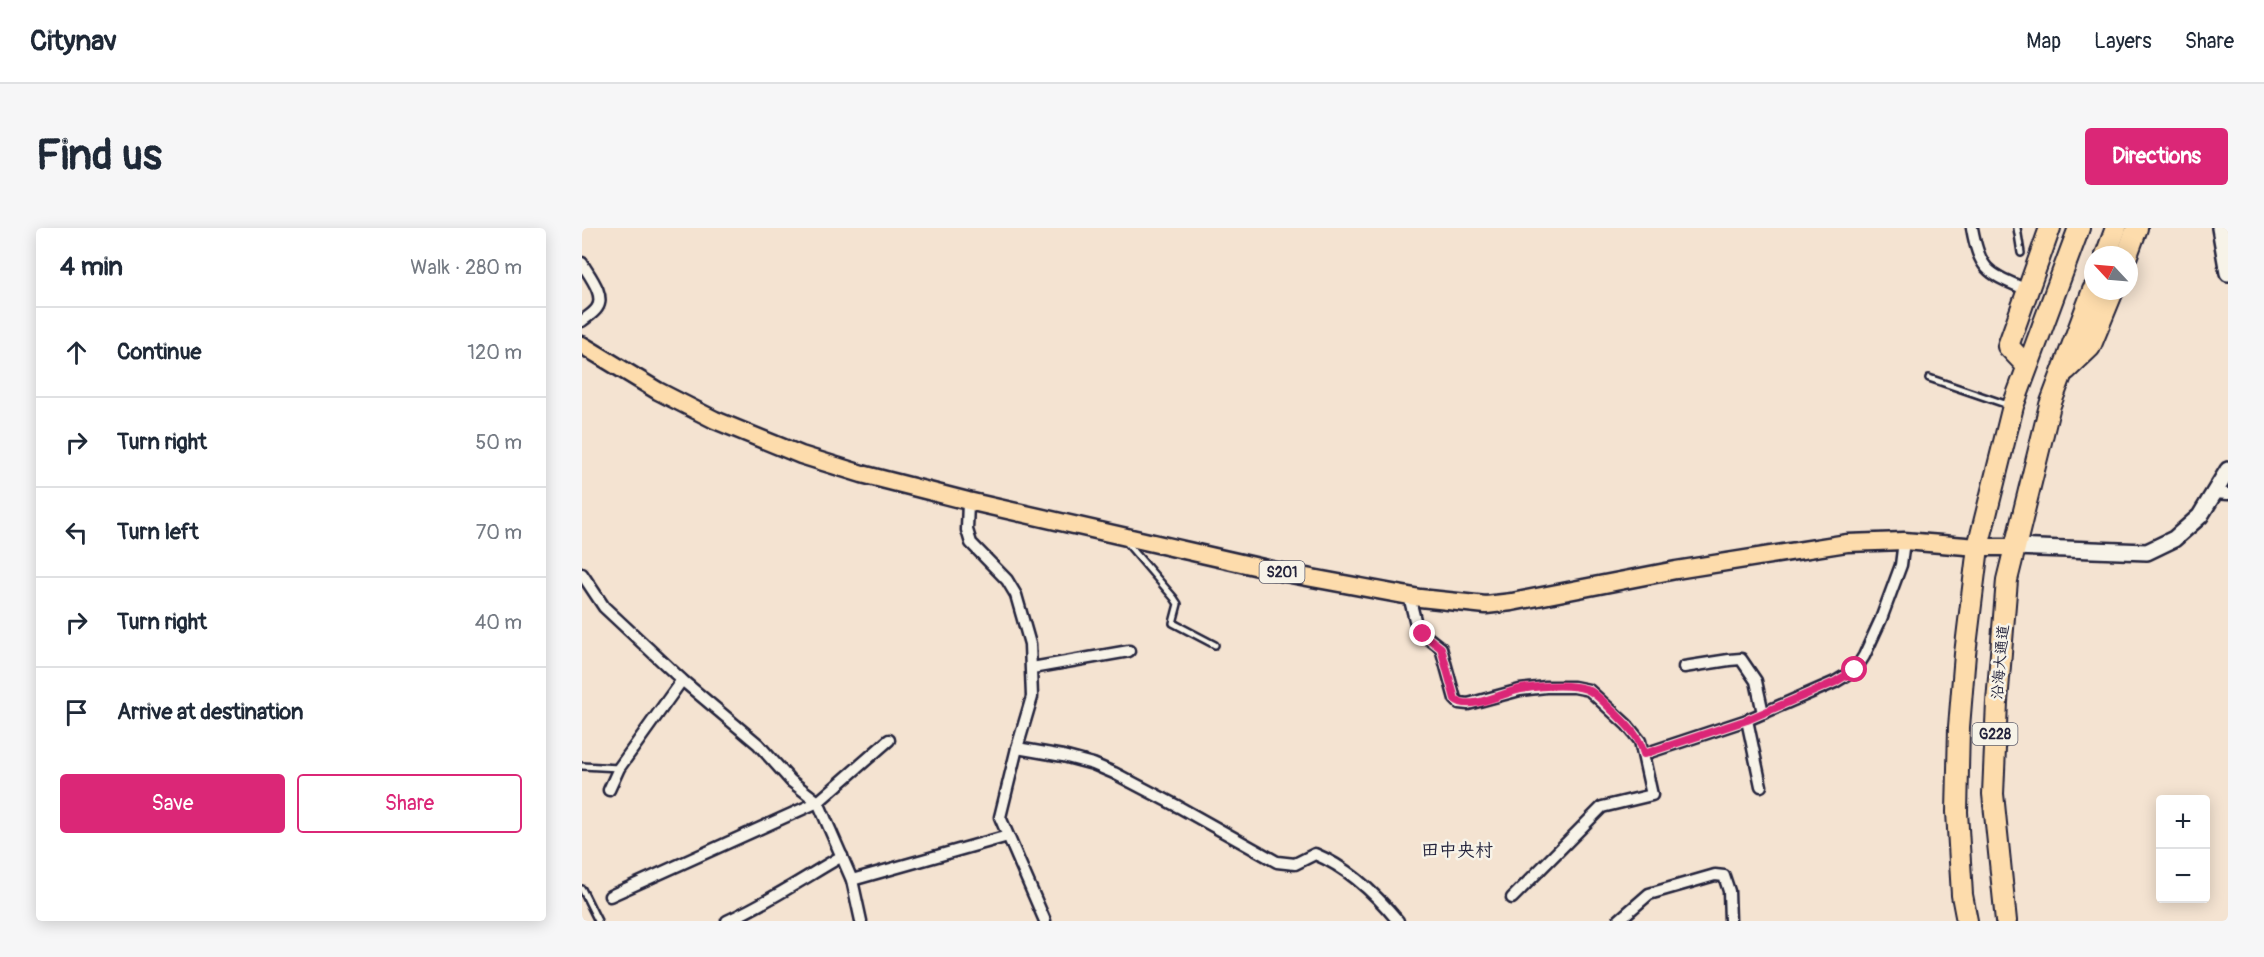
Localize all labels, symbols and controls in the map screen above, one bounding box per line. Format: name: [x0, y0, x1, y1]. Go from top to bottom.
text: Citynav: [30, 24, 117, 59]
text: Map: [2026, 28, 2061, 55]
text: Layers: [2094, 28, 2152, 55]
text: Share: [2185, 28, 2234, 55]
button: Directions: [2085, 128, 2228, 185]
text: Find us: [36, 130, 162, 182]
north arrow: [2084, 246, 2138, 300]
text: 4 min: [60, 251, 123, 283]
text: Walk · 280 m: [410, 255, 522, 280]
icon: ahead: [60, 336, 93, 369]
text: Continue: [117, 338, 201, 366]
text: 120 m: [467, 340, 522, 365]
icon: right: [60, 426, 93, 459]
text: Turn right: [117, 428, 207, 456]
text: 50 m: [475, 430, 522, 455]
icon: left: [60, 516, 93, 549]
text: Turn left: [117, 518, 199, 546]
text: 70 m: [476, 520, 522, 545]
road number: S201: [1260, 561, 1304, 583]
icon: right: [60, 606, 93, 639]
text: Turn right: [117, 608, 207, 636]
text: 40 m: [475, 610, 522, 635]
route end: [1409, 620, 1435, 646]
street label: 沿海大通道: [1988, 624, 2013, 700]
route start: [1841, 656, 1867, 682]
icon: arrive: [60, 696, 93, 729]
text: Arrive at destination: [117, 698, 303, 726]
road number: G228: [1972, 723, 2018, 745]
button: Save: [60, 774, 285, 833]
button: Share: [297, 774, 522, 833]
map controls: [2156, 795, 2210, 903]
button: +: [2156, 795, 2210, 849]
district label: 田中央村: [1421, 839, 1493, 862]
button: −: [2156, 849, 2210, 903]

